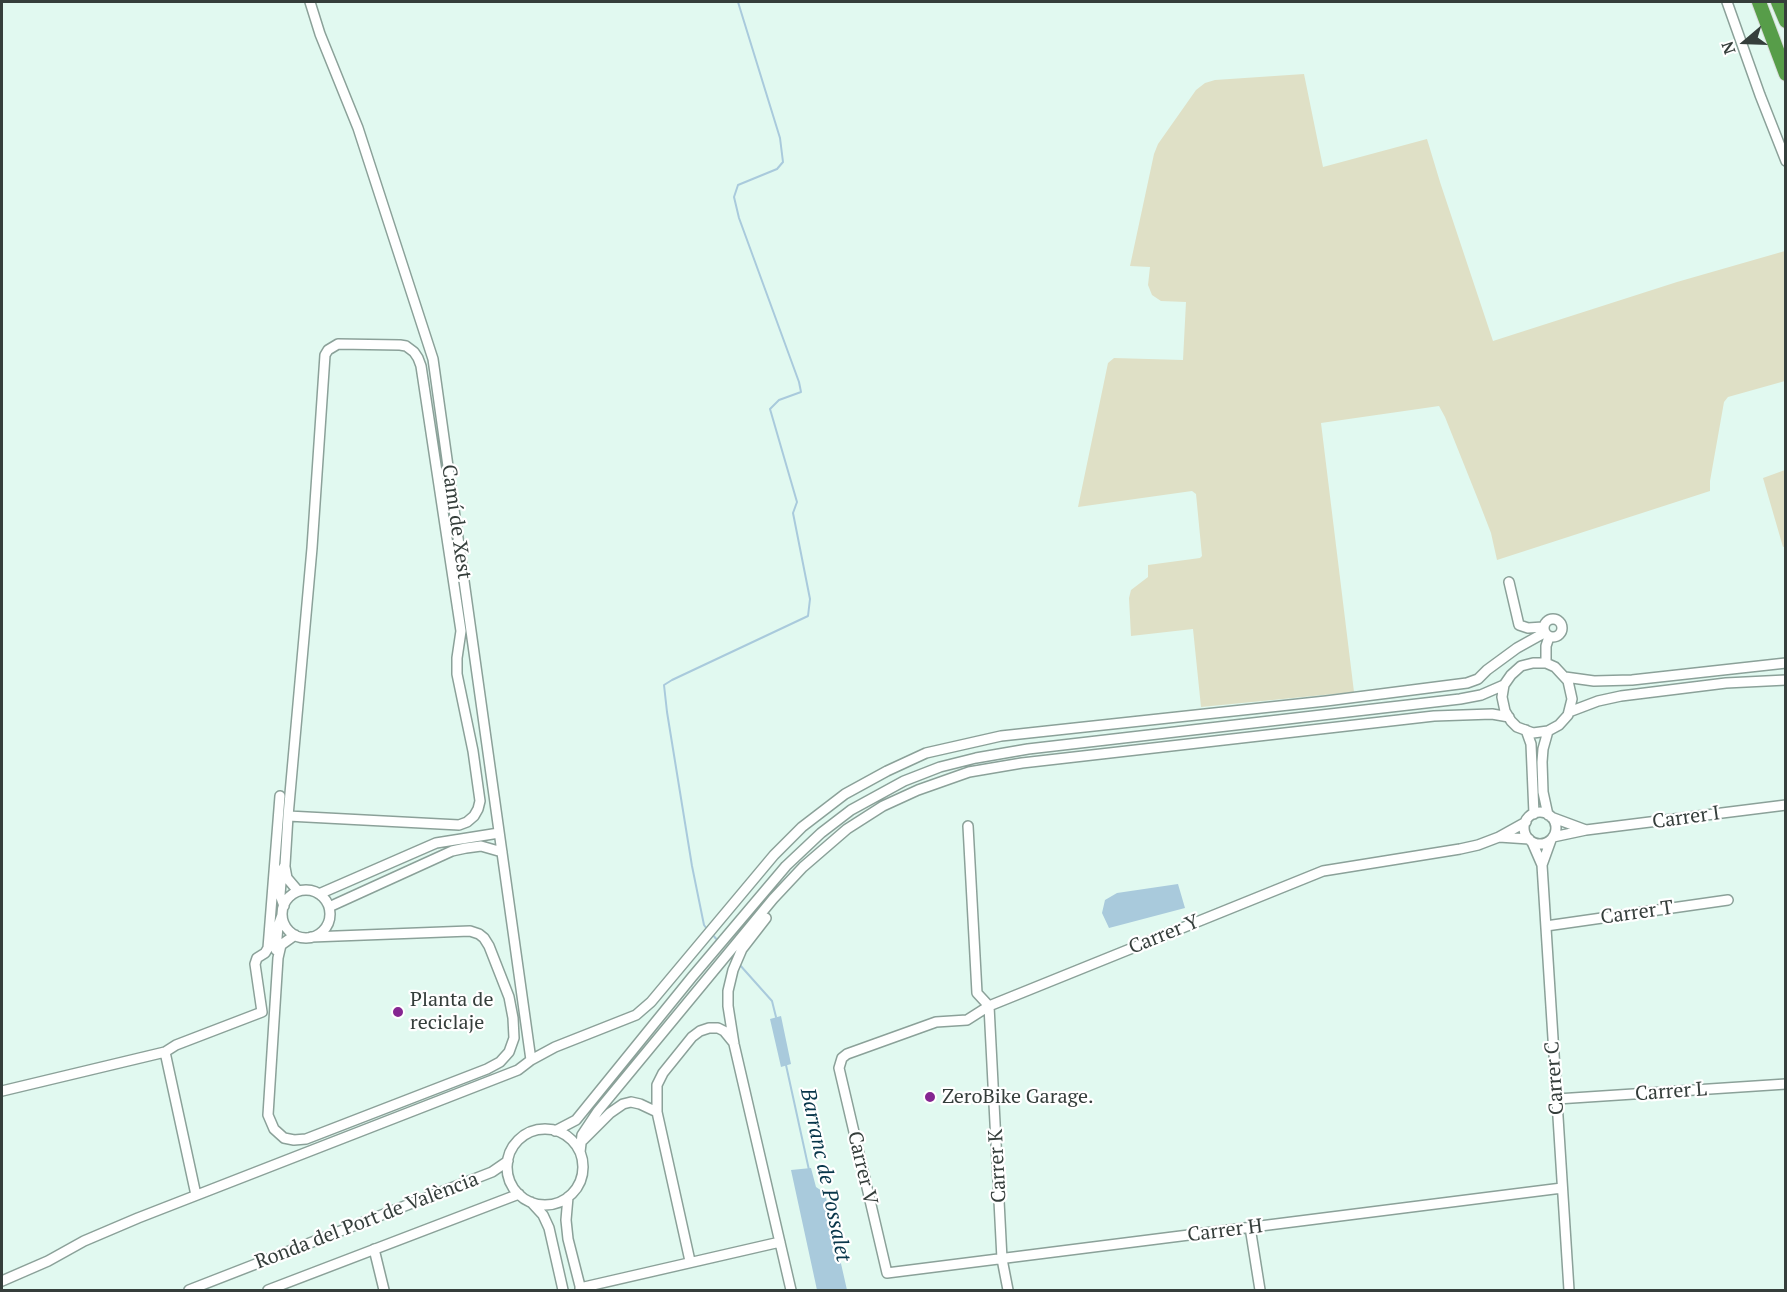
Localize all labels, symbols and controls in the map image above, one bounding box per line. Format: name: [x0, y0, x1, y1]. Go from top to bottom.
north arrow: [1715, 12, 1775, 72]
text: N: [1716, 39, 1740, 57]
street label: Camí de Xest: [436, 463, 476, 581]
street label: Carrer I: [1651, 801, 1721, 835]
street label: Carrer T: [1599, 896, 1675, 930]
street label: Carrer Y: [1125, 910, 1203, 960]
place label: Planta de reciclaje: [410, 988, 493, 1035]
marker: Planta de reciclaje: [391, 1005, 405, 1019]
street label: Carrer C: [1540, 1040, 1570, 1116]
street label: Carrer L: [1634, 1078, 1708, 1106]
place label: ZeroBike Garage.: [942, 1085, 1094, 1109]
water label: Barranc de Possalet: [794, 1086, 856, 1264]
marker: ZeroBike Garage.: [923, 1090, 937, 1104]
street label: Carrer K: [984, 1128, 1012, 1204]
street label: Carrer V: [842, 1129, 882, 1207]
street label: Ronda del Port de València: [252, 1167, 482, 1275]
street label: Carrer H: [1186, 1214, 1264, 1248]

